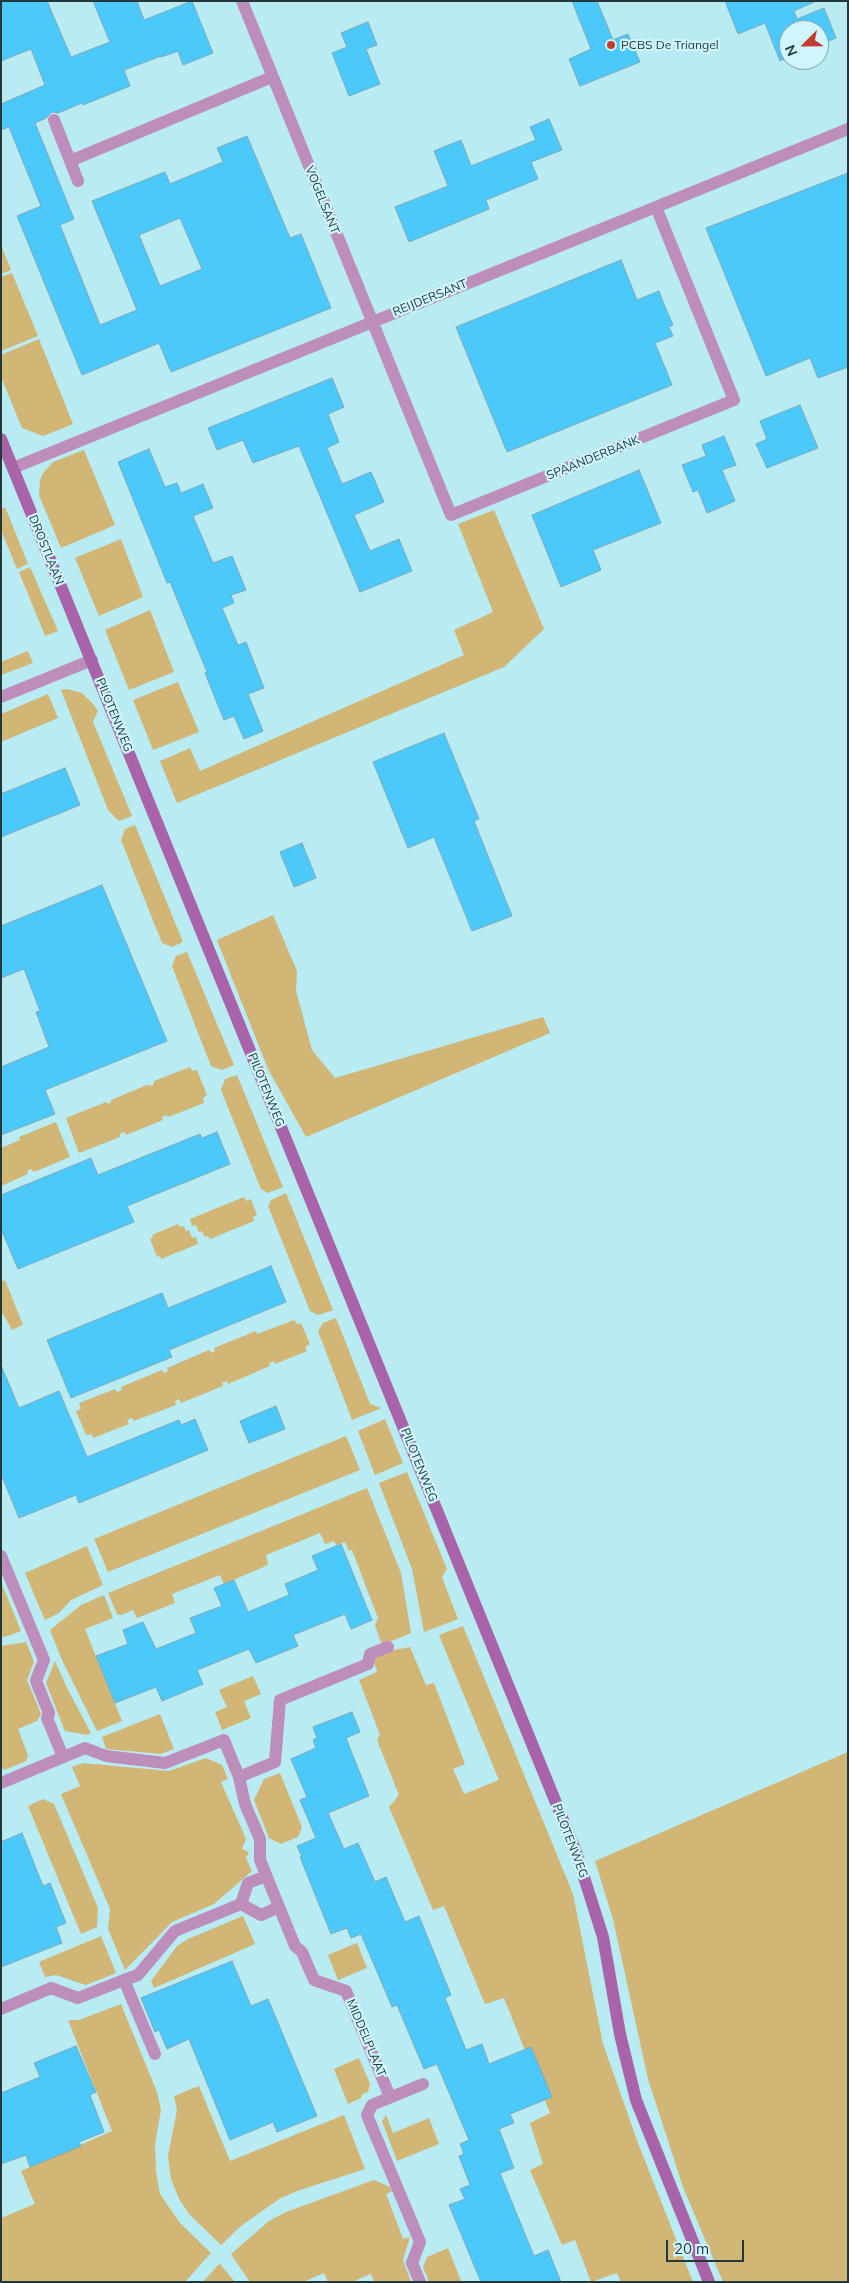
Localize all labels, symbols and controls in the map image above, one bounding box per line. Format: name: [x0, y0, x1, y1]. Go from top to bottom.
north arrow: [779, 20, 829, 70]
place label: PCBS De Triangel: [621, 38, 719, 52]
marker: PCBS De Triangel: [605, 39, 617, 51]
text: N: [781, 42, 801, 59]
street label: VOGELSANT: [302, 164, 342, 236]
street label: REIJDERSANT: [391, 276, 469, 320]
street label: SPAANDERBANK: [544, 433, 642, 483]
street label: DROSTLAAN: [25, 513, 67, 587]
street label: PILOTENWEG: [93, 676, 135, 754]
street label: PILOTENWEG: [245, 1051, 287, 1129]
street label: PILOTENWEG: [398, 1426, 440, 1504]
street label: PILOTENWEG: [549, 1802, 591, 1880]
street label: MIDDELPLAAT: [343, 1997, 389, 2079]
scale bar: [669, 2230, 746, 2262]
text: 20 m: [674, 2239, 709, 2258]

